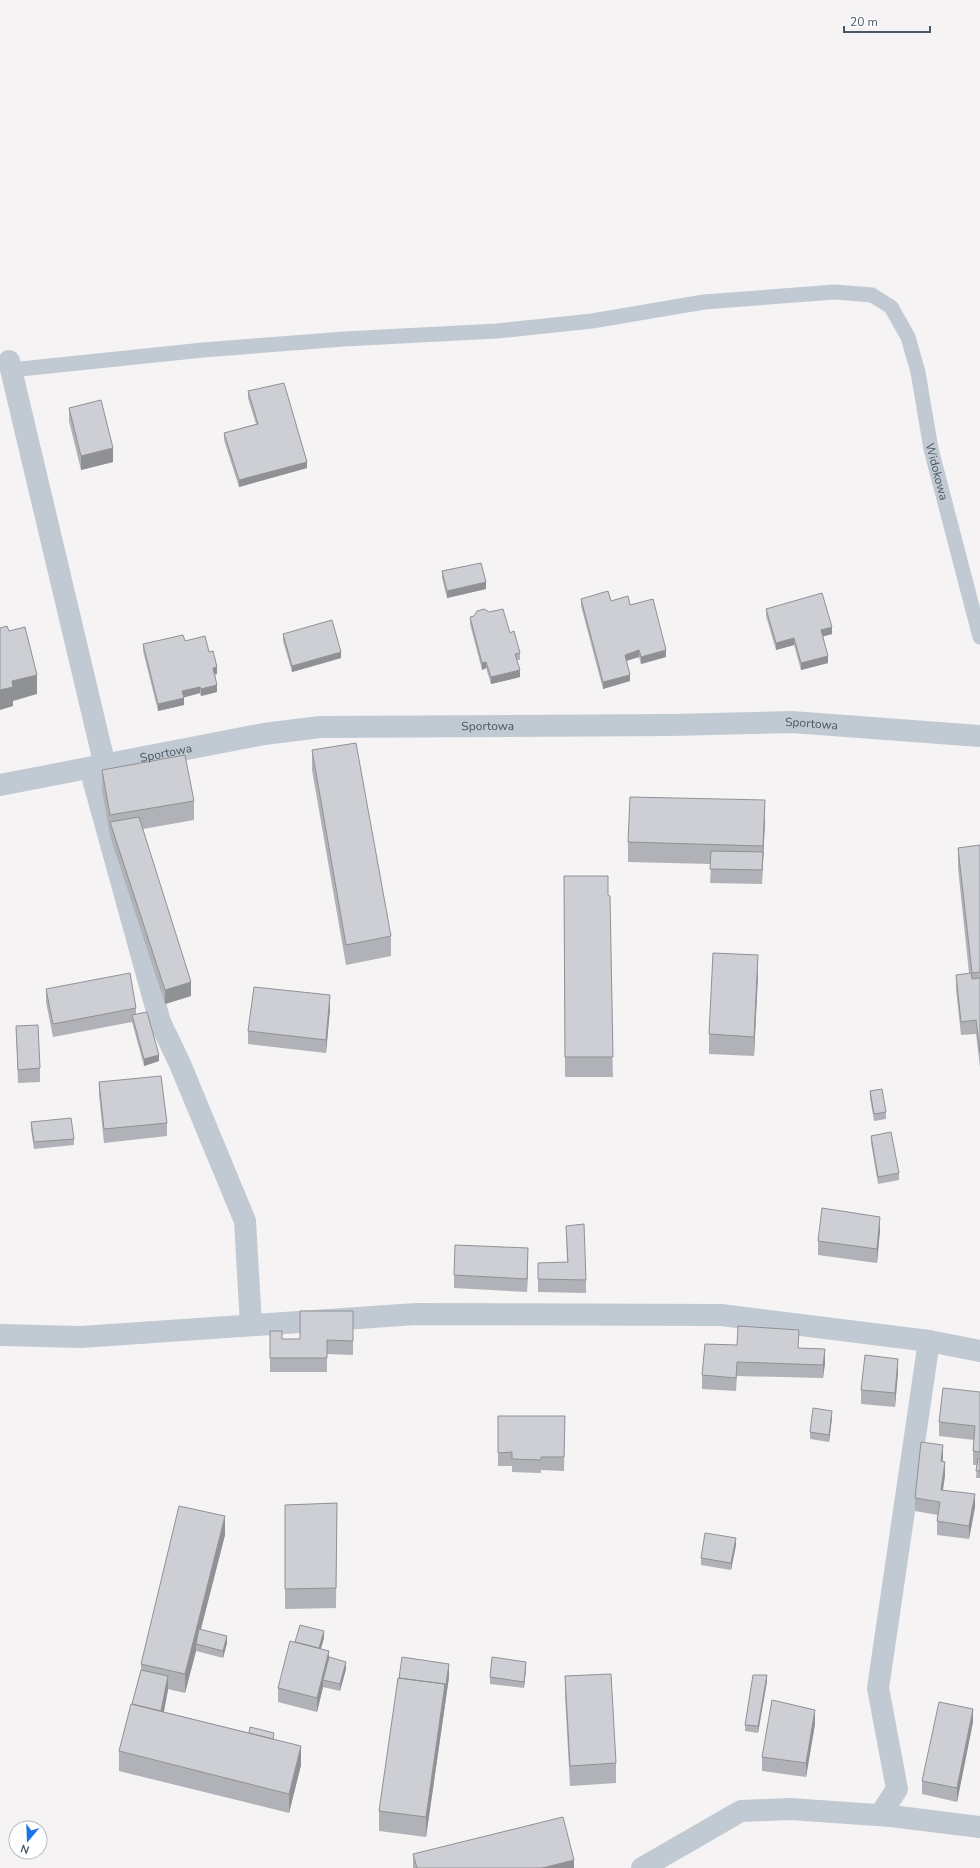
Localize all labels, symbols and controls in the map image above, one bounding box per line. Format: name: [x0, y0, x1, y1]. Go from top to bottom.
scale bar: [844, 8, 930, 34]
text: 20 m: [850, 14, 878, 30]
street label: Widokowa: [922, 441, 952, 502]
street label: Sportowa: [785, 714, 839, 733]
street label: Sportowa: [461, 718, 514, 734]
street label: Sportowa: [138, 740, 193, 766]
north arrow: [8, 1820, 48, 1860]
text: N: [19, 1841, 31, 1857]

